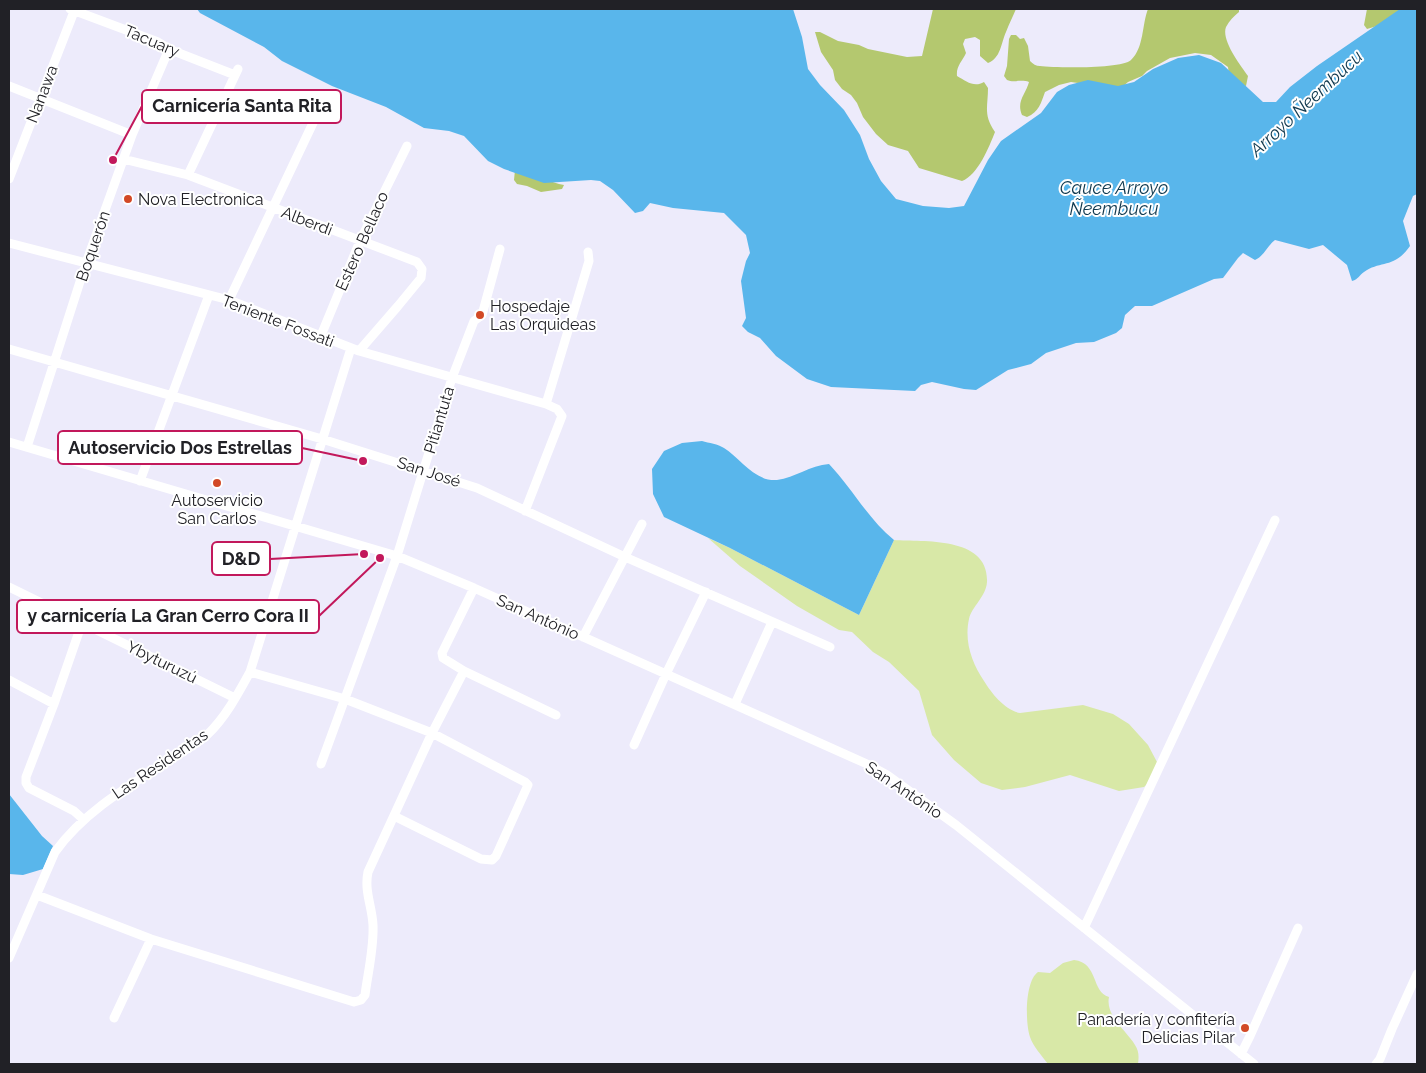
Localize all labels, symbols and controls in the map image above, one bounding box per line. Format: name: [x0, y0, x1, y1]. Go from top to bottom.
street label: Tacuary: [122, 21, 183, 61]
water label: Arroyo Ñeembucu: [1245, 46, 1367, 161]
street label: Nanawa: [22, 62, 62, 126]
callout: Carnicería Santa Rita: [142, 90, 341, 123]
text: Carnicería Santa Rita: [152, 95, 332, 116]
water label: Cauce Arroyo Ñeembucu: [1060, 177, 1168, 219]
street label: Estero Bellaco: [332, 188, 392, 294]
place label: Nova Electronica: [138, 190, 263, 209]
marker: Nova Electronica: [122, 193, 134, 205]
street label: Alberdi: [279, 203, 335, 239]
street label: Boquerón: [72, 208, 114, 284]
street label: Teniente Fossati: [219, 291, 337, 351]
place label: Hospedaje Las Orquideas: [490, 297, 596, 334]
marker: Hospedaje Las Orquideas: [474, 309, 486, 321]
street label: Pitiantuta: [420, 384, 458, 456]
callout: Autoservicio Dos Estrellas: [58, 431, 302, 464]
text: Autoservicio Dos Estrellas: [68, 437, 292, 458]
street label: San José: [395, 453, 463, 491]
marker: Autoservicio San Carlos: [211, 477, 223, 489]
place label: Autoservicio San Carlos: [171, 491, 263, 528]
callout: D&D: [212, 542, 270, 575]
text: D&D: [222, 548, 260, 569]
street label: San António: [494, 590, 582, 644]
callout: y carnicería La Gran Cerro Cora II: [17, 600, 319, 633]
text: y carnicería La Gran Cerro Cora II: [27, 605, 309, 626]
street label: Ybyturuzú: [124, 637, 200, 687]
street label: Las Residentas: [109, 725, 212, 803]
street label: San António: [862, 757, 946, 823]
place label: Panadería y confitería Delicias Pilar: [1077, 1010, 1235, 1047]
marker: Panadería y confitería Delicias Pilar: [1239, 1022, 1251, 1034]

